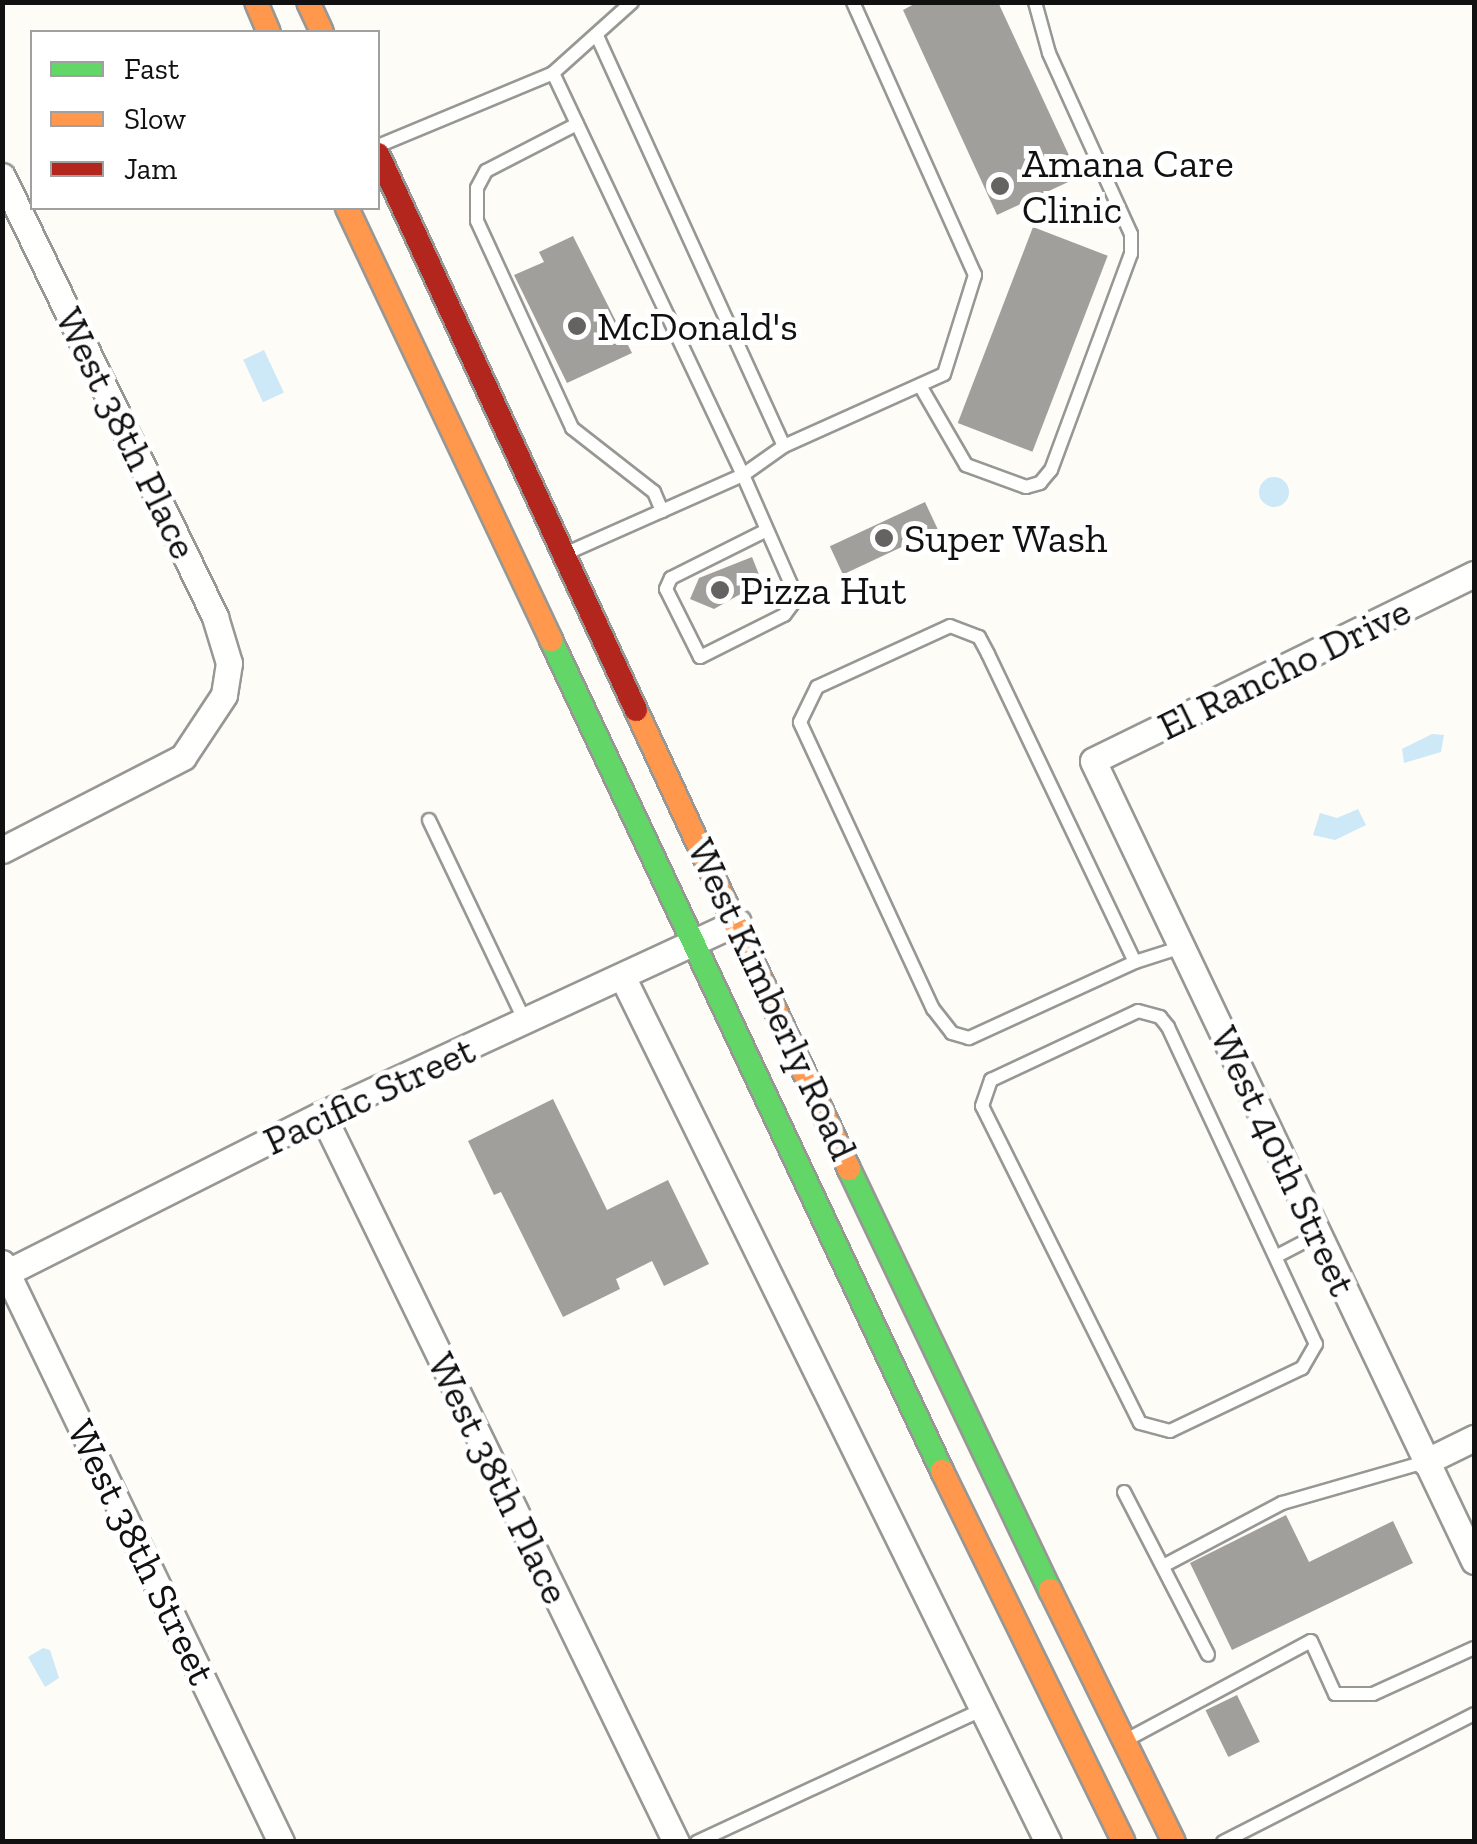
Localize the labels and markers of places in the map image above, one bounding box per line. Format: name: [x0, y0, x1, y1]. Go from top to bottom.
place label: Amana Care Clinic: [1022, 139, 1234, 233]
marker: Amana Care Clinic: [987, 173, 1013, 199]
place label: McDonald's: [597, 302, 798, 350]
marker: McDonald's: [566, 315, 588, 337]
place label: Super Wash: [904, 514, 1109, 562]
marker: Super Wash: [873, 527, 895, 549]
place label: Pizza Hut: [740, 566, 906, 614]
marker: Pizza Hut: [709, 579, 731, 601]

